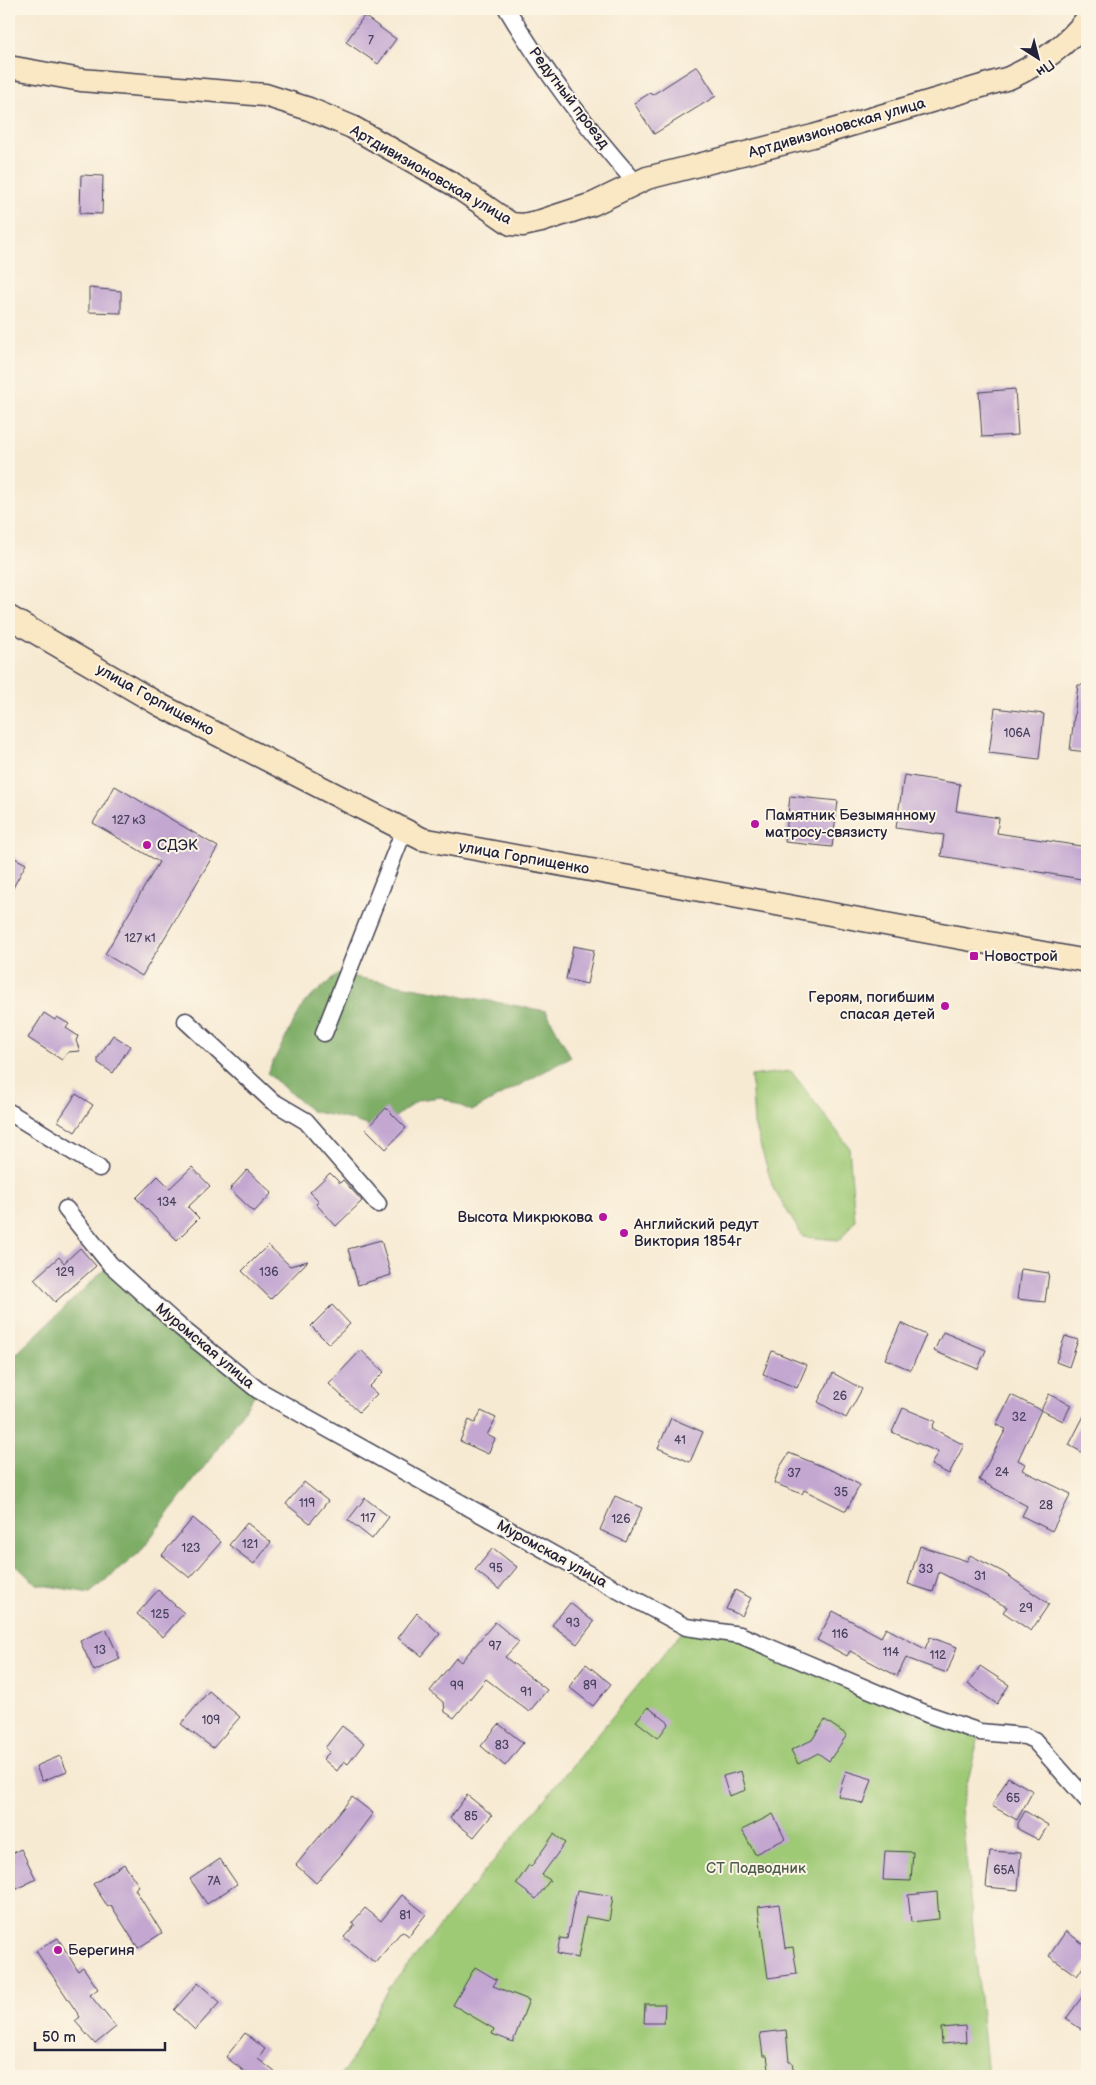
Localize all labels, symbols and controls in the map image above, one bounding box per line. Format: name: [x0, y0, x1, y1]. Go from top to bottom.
north arrow: [1014, 32, 1064, 82]
house number: 7: [368, 33, 374, 48]
street label: Редутный проезд: [525, 43, 613, 153]
text: Пн: [1033, 56, 1058, 80]
street label: Артдивизионовская улица: [745, 94, 928, 163]
street label: Артдивизионовская улица: [346, 120, 515, 229]
street label: улица Горпищенко: [93, 660, 217, 740]
house number: 106А: [1004, 726, 1031, 741]
place label: Памятник Безымянному матросу-связисту: [765, 806, 936, 842]
house number: 127 к3: [112, 813, 146, 828]
marker: Памятник Безымянному матросу-связисту: [749, 818, 761, 830]
place label: СДЭК: [157, 836, 198, 855]
street label: улица Горпищенко: [457, 837, 591, 879]
marker: СДЭК: [141, 839, 153, 851]
house number: 127 к1: [124, 931, 156, 946]
place label: Новострой: [984, 947, 1058, 966]
marker: Новострой: [968, 950, 980, 962]
place label: Героям, погибшим спасая детей: [808, 988, 935, 1024]
marker: Героям, погибшим спасая детей: [939, 1000, 951, 1012]
house number: 134: [157, 1195, 177, 1210]
place label: Высота Микрюкова: [457, 1208, 593, 1227]
marker: Высота Микрюкова: [597, 1211, 609, 1223]
place label: Английский редут Виктория 1854г: [633, 1215, 759, 1251]
marker: Английский редут Виктория 1854г: [618, 1227, 630, 1239]
house number: 129: [56, 1265, 74, 1280]
house number: 136: [259, 1265, 279, 1280]
street label: Муромская улица: [152, 1299, 258, 1393]
house number: 26: [833, 1389, 847, 1404]
house number: 32: [1012, 1410, 1026, 1425]
house number: 41: [674, 1433, 686, 1448]
house number: 24: [995, 1465, 1010, 1480]
house number: 37: [787, 1466, 801, 1481]
house number: 35: [834, 1485, 848, 1500]
house number: 119: [299, 1496, 315, 1511]
house number: 28: [1039, 1498, 1053, 1513]
house number: 117: [360, 1511, 376, 1526]
house number: 126: [611, 1512, 631, 1527]
street label: Муромская улица: [493, 1516, 611, 1592]
house number: 121: [242, 1537, 258, 1552]
house number: 123: [182, 1541, 200, 1556]
house number: 95: [489, 1561, 503, 1576]
house number: 33: [919, 1562, 933, 1577]
house number: 31: [974, 1569, 986, 1584]
house number: 29: [1019, 1601, 1033, 1616]
house number: 125: [151, 1607, 169, 1622]
house number: 93: [566, 1616, 580, 1631]
house number: 116: [832, 1627, 848, 1642]
house number: 97: [489, 1639, 502, 1654]
house number: 13: [94, 1643, 106, 1658]
house number: 114: [883, 1645, 900, 1660]
house number: 112: [930, 1648, 946, 1663]
house number: 89: [583, 1678, 597, 1693]
house number: 99: [450, 1679, 464, 1694]
house number: 91: [520, 1685, 532, 1700]
house number: 109: [202, 1713, 220, 1728]
house number: 83: [495, 1738, 509, 1753]
house number: 65: [1006, 1791, 1020, 1806]
house number: 85: [464, 1809, 478, 1824]
park label: СТ Подводник: [706, 1859, 806, 1878]
house number: 65А: [993, 1863, 1015, 1878]
house number: 7А: [207, 1874, 221, 1889]
house number: 81: [399, 1908, 411, 1923]
place label: Берегиня: [68, 1941, 135, 1960]
marker: Берегиня: [52, 1944, 64, 1956]
scale bar: [35, 2020, 165, 2052]
text: 50 m: [42, 2028, 76, 2047]

